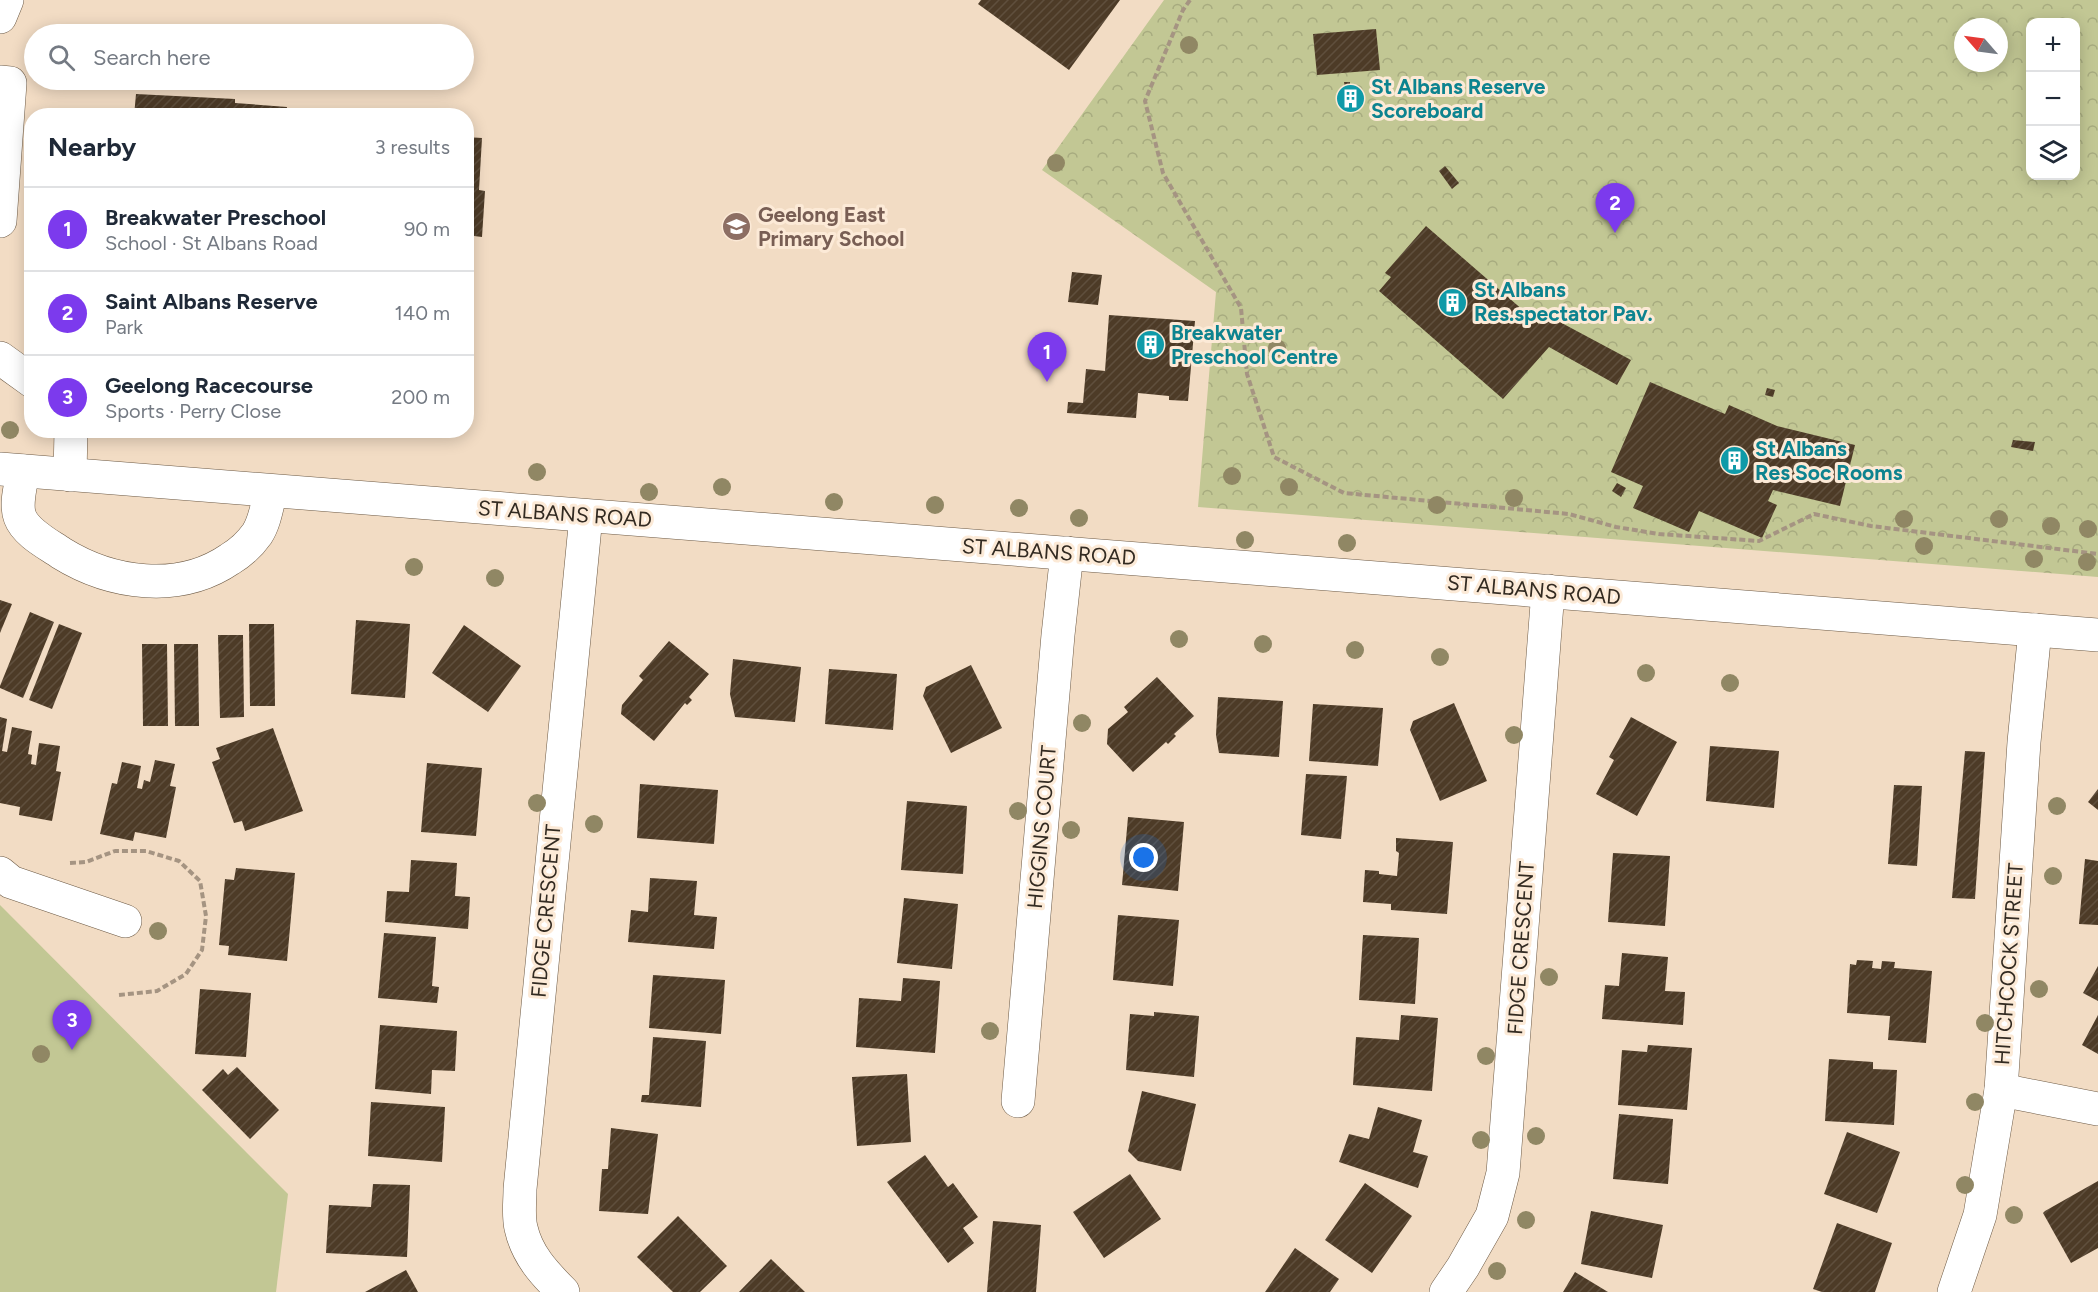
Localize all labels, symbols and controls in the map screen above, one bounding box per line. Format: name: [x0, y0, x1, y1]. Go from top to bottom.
north arrow: [1954, 18, 2008, 72]
map controls: [2026, 18, 2080, 180]
button: +: [2026, 18, 2080, 72]
search box: [24, 24, 474, 90]
icon: search: [45, 41, 78, 74]
text: Search here: [93, 44, 211, 71]
button: −: [2026, 72, 2080, 126]
place label: St Albans Reserve Scoreboard: [1371, 74, 1546, 123]
building icon: St Albans Reserve Scoreboard: [1334, 83, 1366, 115]
button: layers: [2026, 126, 2080, 180]
text: Nearby: [48, 131, 136, 163]
text: 3 results: [375, 135, 450, 159]
pin: 2: [1596, 184, 1634, 233]
place label: Geelong East Primary School: [758, 202, 904, 251]
text: Breakwater Preschool: [105, 204, 326, 231]
school or university icon: Geelong East Primary School: [721, 211, 753, 243]
text: 1: [63, 217, 72, 241]
text: 90 m: [404, 217, 450, 241]
text: School · St Albans Road: [105, 231, 318, 255]
place label: St Albans Res.spectator Pav.: [1474, 277, 1653, 326]
building icon: St Albans Res.spectator Pav.: [1437, 286, 1469, 318]
text: Saint Albans Reserve: [105, 288, 318, 315]
text: 2: [62, 301, 73, 325]
text: 140 m: [395, 301, 450, 325]
text: Park: [105, 315, 143, 339]
place label: Breakwater Preschool Centre: [1171, 320, 1338, 369]
building icon: Breakwater Preschool Centre: [1134, 329, 1166, 361]
pin: 1: [1028, 332, 1066, 382]
text: Geelong Racecourse: [105, 372, 313, 399]
text: 3: [62, 385, 73, 409]
text: 200 m: [391, 385, 450, 409]
text: Sports · Perry Close: [105, 399, 281, 423]
place label: St Albans Res Soc Rooms: [1755, 436, 1903, 485]
building icon: St Albans Res Soc Rooms: [1718, 445, 1750, 477]
street label: ST ALBANS ROAD: [477, 495, 653, 532]
street label: ST ALBANS ROAD: [961, 533, 1137, 570]
street label: ST ALBANS ROAD: [1446, 569, 1622, 610]
street label: HIGGINS COURT: [1022, 744, 1061, 910]
street label: FIDGE CRESCENT: [525, 823, 566, 999]
your location: [1129, 843, 1158, 872]
street label: FIDGE CRESCENT: [1502, 860, 1539, 1036]
street label: HITCHCOCK STREET: [1989, 862, 2028, 1066]
pin: 3: [52, 1000, 92, 1050]

